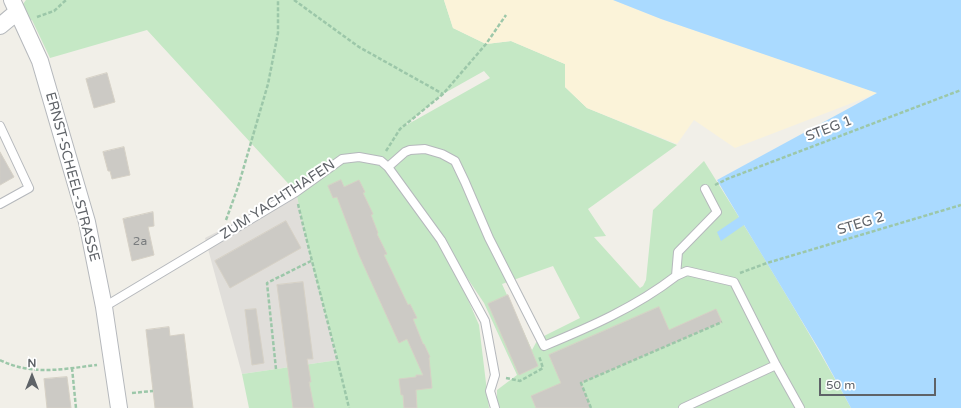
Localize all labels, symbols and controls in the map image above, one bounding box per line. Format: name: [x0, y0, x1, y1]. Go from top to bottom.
street label: ERNST-SCHEEL-STRASSE: [41, 90, 103, 264]
street label: STEG 1: [803, 112, 855, 146]
street label: ZUM YACHTHAFEN: [217, 157, 339, 243]
street label: STEG 2: [835, 209, 887, 239]
house number: 2a: [133, 235, 147, 249]
north arrow: [12, 356, 52, 396]
text: N: [28, 357, 36, 370]
scale bar: [821, 370, 938, 396]
text: 50 m: [826, 378, 855, 392]

